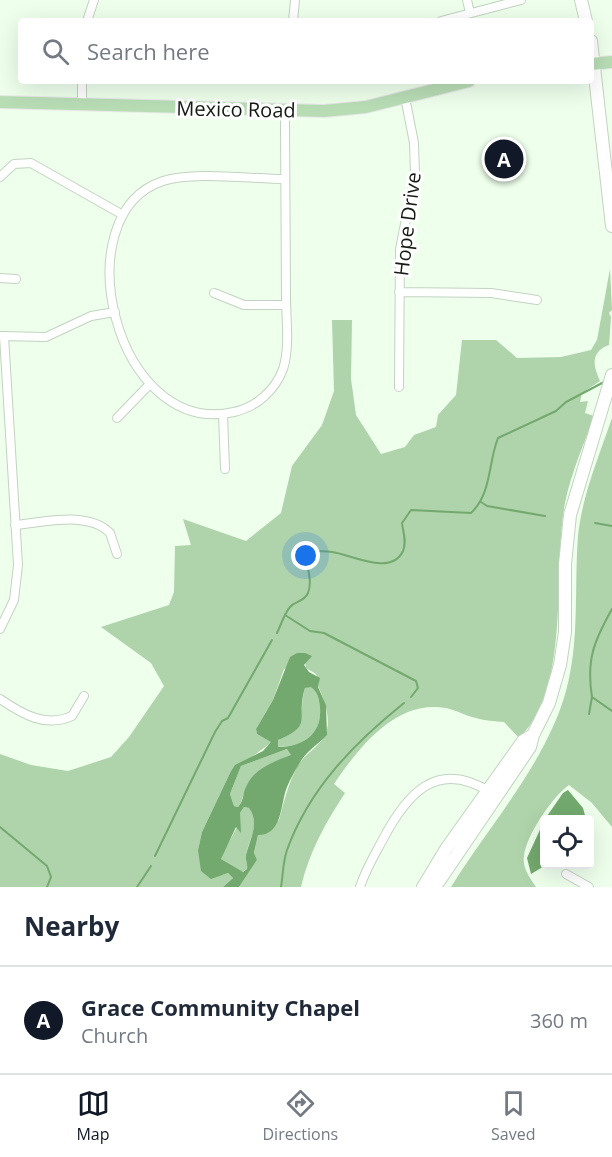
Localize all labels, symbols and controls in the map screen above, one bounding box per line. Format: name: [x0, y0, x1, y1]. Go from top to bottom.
search box: [18, 18, 594, 84]
icon: search: [39, 35, 72, 68]
text: Search here: [87, 36, 210, 66]
street label: Mexico Road: [176, 94, 296, 124]
pin: A: [484, 136, 524, 182]
street label: Hope Drive: [387, 171, 427, 277]
your location: [291, 541, 320, 570]
map controls: [540, 815, 594, 869]
button: locate: [540, 815, 594, 869]
text: Nearby: [24, 908, 119, 944]
text: Grace Community Chapel: [81, 992, 360, 1022]
text: A: [37, 1007, 50, 1034]
text: 360 m: [530, 1007, 588, 1034]
text: Church: [81, 1022, 148, 1049]
tab: Map: [76, 1087, 110, 1145]
tab: Directions: [262, 1087, 338, 1145]
tab: Saved: [491, 1087, 536, 1145]

